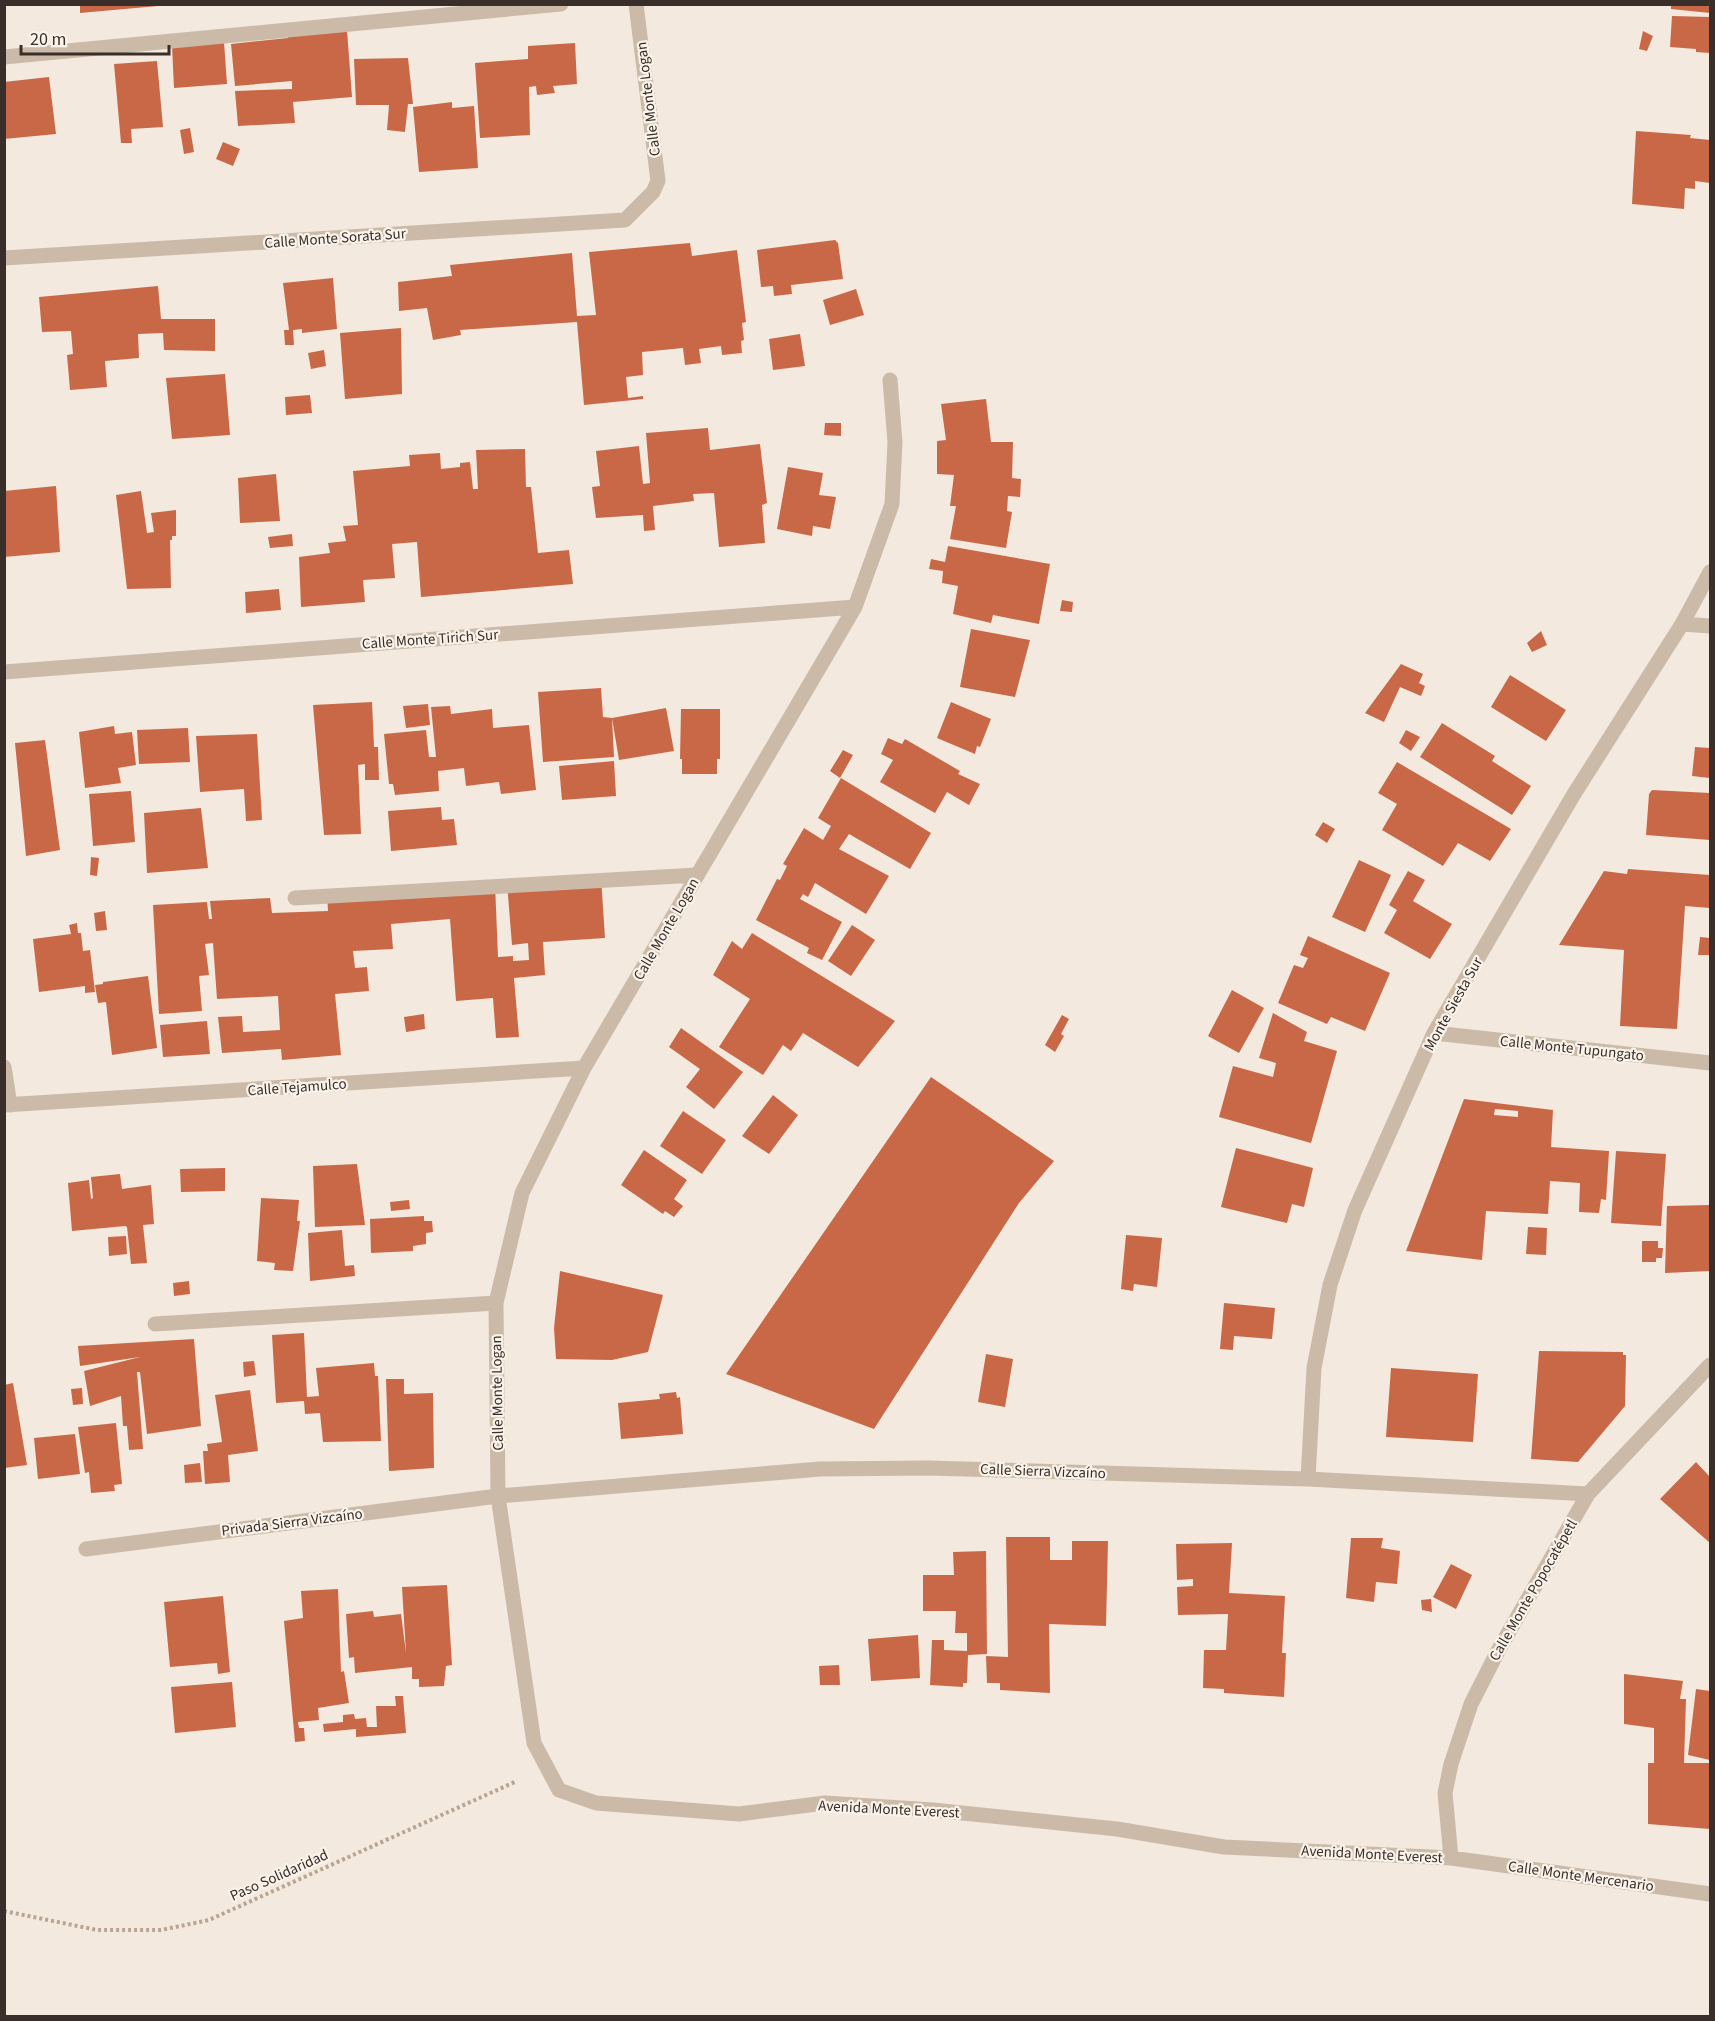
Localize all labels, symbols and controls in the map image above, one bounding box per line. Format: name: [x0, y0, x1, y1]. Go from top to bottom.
scale bar: [21, 18, 170, 56]
text: 20 m: [30, 27, 66, 52]
street label: Calle Monte Logan: [631, 41, 666, 157]
street label: Calle Monte Sorata Sur: [264, 223, 407, 254]
street label: Calle Monte Tirich Sur: [361, 624, 500, 655]
street label: Calle Monte Logan: [629, 874, 704, 984]
street label: Monte Siesta Sur: [1419, 953, 1488, 1055]
street label: Calle Monte Tupungato: [1499, 1030, 1645, 1066]
street label: Calle Tejamulco: [247, 1074, 347, 1101]
street label: Calle Monte Logan: [486, 1335, 509, 1451]
street label: Calle Sierra Vizcaíno: [980, 1459, 1106, 1484]
street label: Privada Sierra Vizcaíno: [220, 1503, 364, 1542]
street label: Calle Monte Popocatépetl: [1484, 1515, 1583, 1665]
street label: Avenida Monte Everest: [818, 1795, 960, 1824]
street label: Avenida Monte Everest: [1301, 1840, 1443, 1869]
street label: Paso Solidaridad: [227, 1844, 332, 1907]
street label: Calle Monte Mercenario: [1507, 1856, 1655, 1897]

